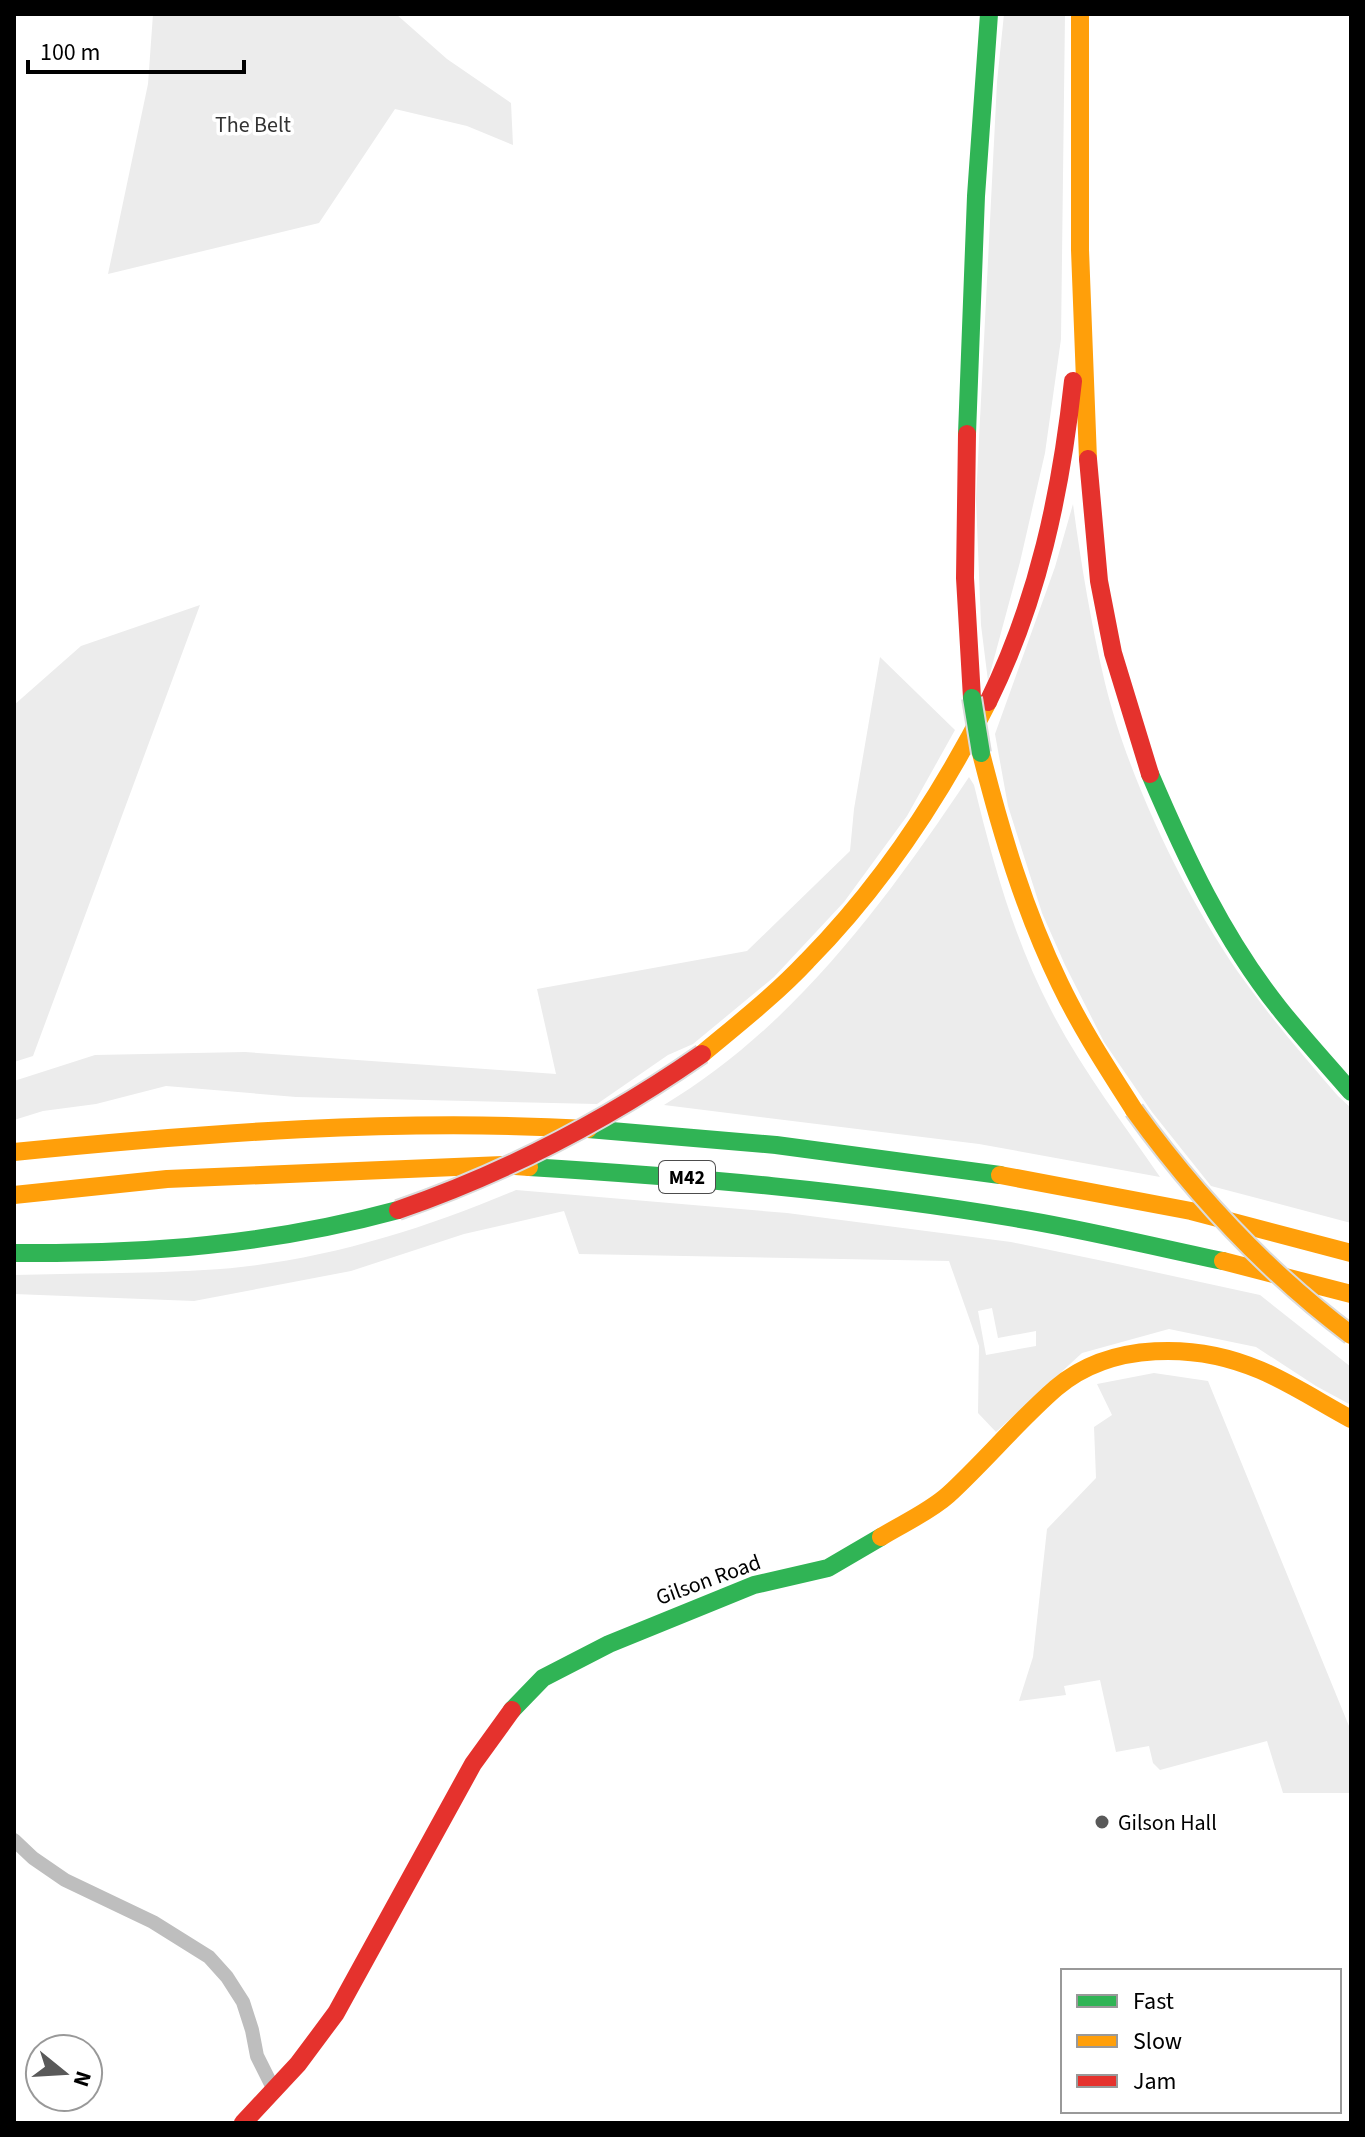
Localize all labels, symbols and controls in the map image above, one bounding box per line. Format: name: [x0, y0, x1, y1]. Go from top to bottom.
scale bar: [28, 24, 244, 74]
text: 100 m: [40, 35, 100, 70]
park label: The Belt: [215, 109, 292, 141]
road number: M42: [659, 1161, 715, 1193]
street label: Gilson Road: [651, 1546, 765, 1614]
place label: Gilson Hall: [1118, 1807, 1217, 1839]
marker: Gilson Hall: [1093, 1813, 1111, 1831]
legend: [1061, 1969, 1341, 2113]
text: Fast: [1133, 1984, 1174, 2019]
text: Slow: [1133, 2024, 1182, 2059]
north arrow: [24, 2033, 104, 2113]
text: Jam: [1133, 2064, 1177, 2099]
text: N: [65, 2067, 100, 2091]

